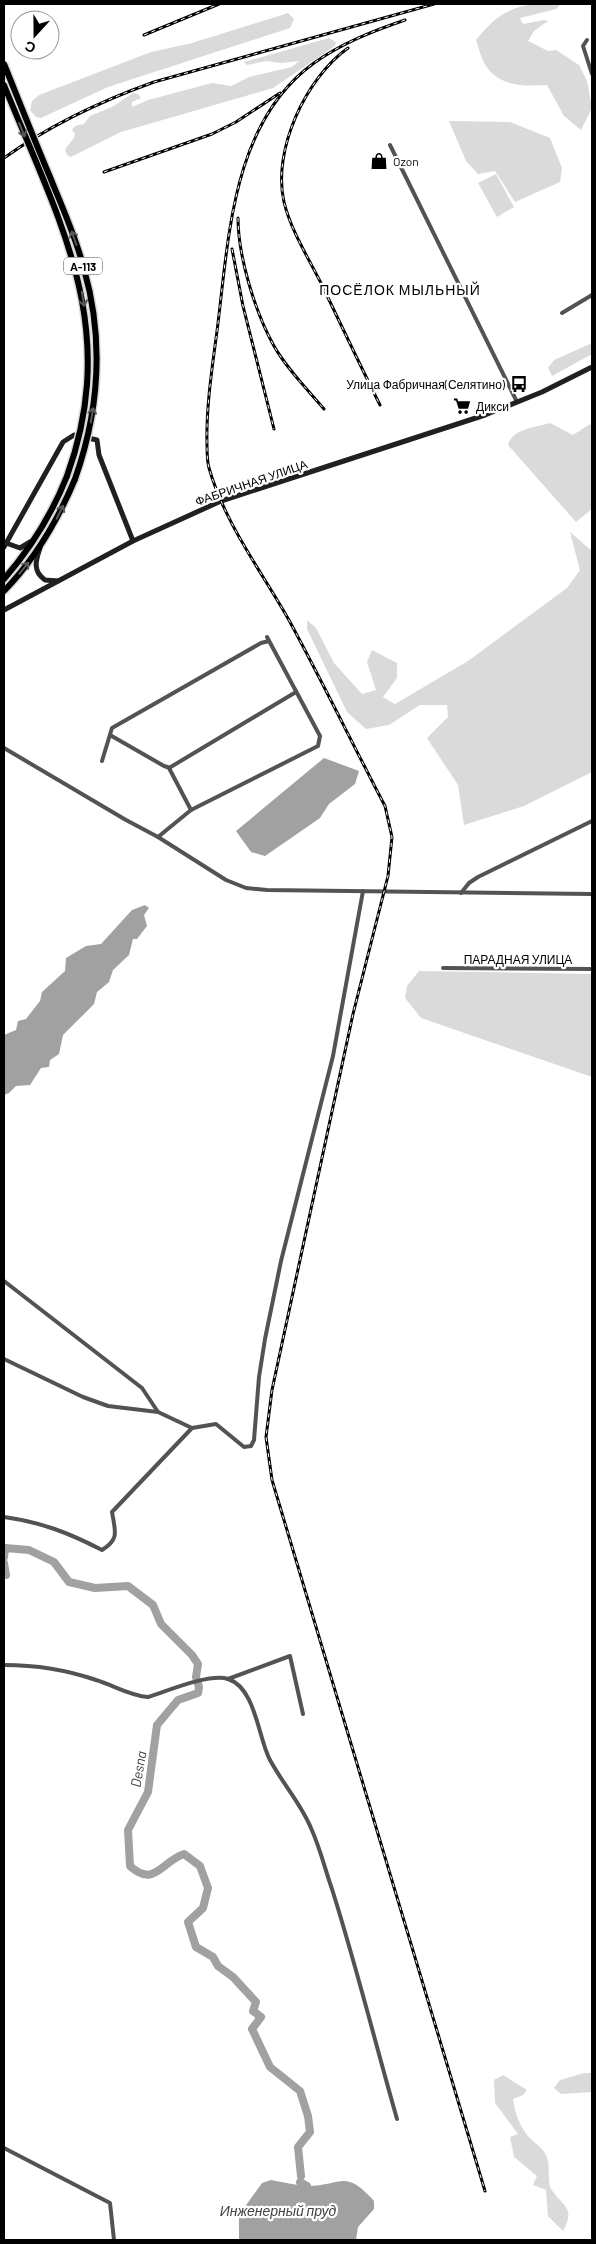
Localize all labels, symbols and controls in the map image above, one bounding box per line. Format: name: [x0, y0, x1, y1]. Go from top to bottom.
north arrow: [10, 10, 60, 60]
text: С: [22, 38, 38, 57]
one-way arrow: [18, 122, 27, 137]
shop icon: Ozon: [369, 151, 389, 171]
place label: Ozon: [393, 154, 419, 168]
one-way arrow: [69, 231, 78, 246]
road number: А-113: [64, 258, 102, 274]
district label: ПОСЁЛОК МЫЛЬНЫЙ: [319, 281, 481, 298]
one-way arrow: [78, 291, 88, 307]
bus stop icon: Улица Фабричная(Селятино): [509, 374, 529, 394]
place label: Улица Фабричная(Селятино): [346, 377, 506, 392]
supermarket icon: Дикси: [452, 396, 472, 416]
place label: Дикси: [476, 399, 509, 414]
one-way arrow: [87, 407, 97, 423]
street label: ФАБРИЧНАЯ УЛИЦА: [193, 456, 309, 509]
one-way arrow: [56, 505, 65, 520]
one-way arrow: [18, 562, 29, 575]
street label: ПАРАДНАЯ УЛИЦА: [464, 952, 572, 967]
water label: Desna: [126, 1749, 150, 1789]
water label: Инженерный пруд: [220, 2202, 337, 2219]

